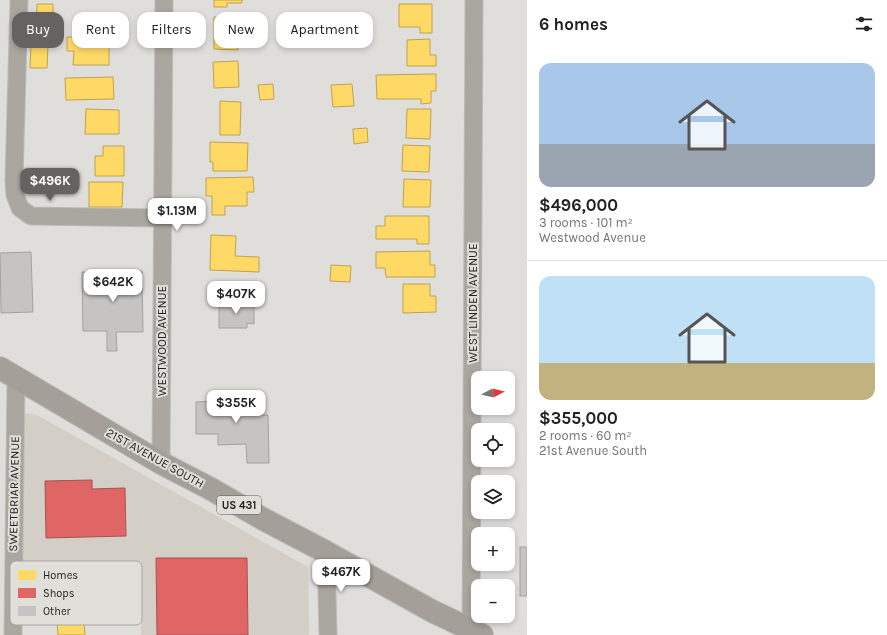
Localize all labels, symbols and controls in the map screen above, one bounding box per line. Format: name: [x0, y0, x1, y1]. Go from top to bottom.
chip: Buy: [12, 12, 64, 48]
chip: Rent: [72, 12, 129, 48]
chip: Filters: [137, 12, 206, 48]
chip: New: [214, 12, 268, 48]
chip: Apartment: [276, 12, 373, 48]
icon: filters: [853, 13, 875, 35]
text: 6 homes: [539, 14, 608, 34]
icon: home: [671, 89, 743, 161]
pin: $496K: [22, 168, 78, 202]
text: $496K: [29, 173, 71, 188]
text: $496,000: [539, 195, 618, 215]
pin: $1.13M: [144, 198, 210, 232]
text: $1.13M: [157, 203, 197, 218]
text: 3 rooms · 101 m²: [539, 215, 633, 230]
text: Westwood Avenue: [539, 230, 646, 245]
street label: WEST LINDEN AVENUE: [466, 243, 480, 363]
pin: $642K: [85, 269, 141, 303]
text: $642K: [93, 274, 133, 289]
pin: $407K: [208, 281, 264, 315]
street label: WESTWOOD AVENUE: [155, 286, 169, 396]
text: $407K: [216, 286, 256, 301]
icon: home: [671, 302, 743, 374]
north arrow: [471, 371, 515, 415]
map controls: [471, 371, 515, 623]
pin: $355K: [208, 390, 264, 424]
text: $355K: [216, 395, 256, 410]
text: $355,000: [539, 408, 618, 428]
button: locate: [471, 423, 515, 467]
street label: 21ST AVENUE SOUTH: [104, 425, 206, 491]
text: 2 rooms · 60 m²: [539, 428, 632, 443]
street label: SWEETBRIAR AVENUE: [6, 436, 22, 552]
text: 21st Avenue South: [539, 443, 647, 458]
button: layers: [471, 475, 515, 519]
road number: US 431: [217, 496, 261, 514]
button: +: [471, 527, 515, 571]
pin: $467K: [313, 559, 369, 593]
legend: [10, 561, 142, 625]
text: $467K: [321, 564, 361, 579]
text: Homes: [43, 569, 78, 582]
button: −: [471, 579, 515, 623]
text: Shops: [43, 587, 75, 600]
text: Other: [43, 605, 71, 618]

